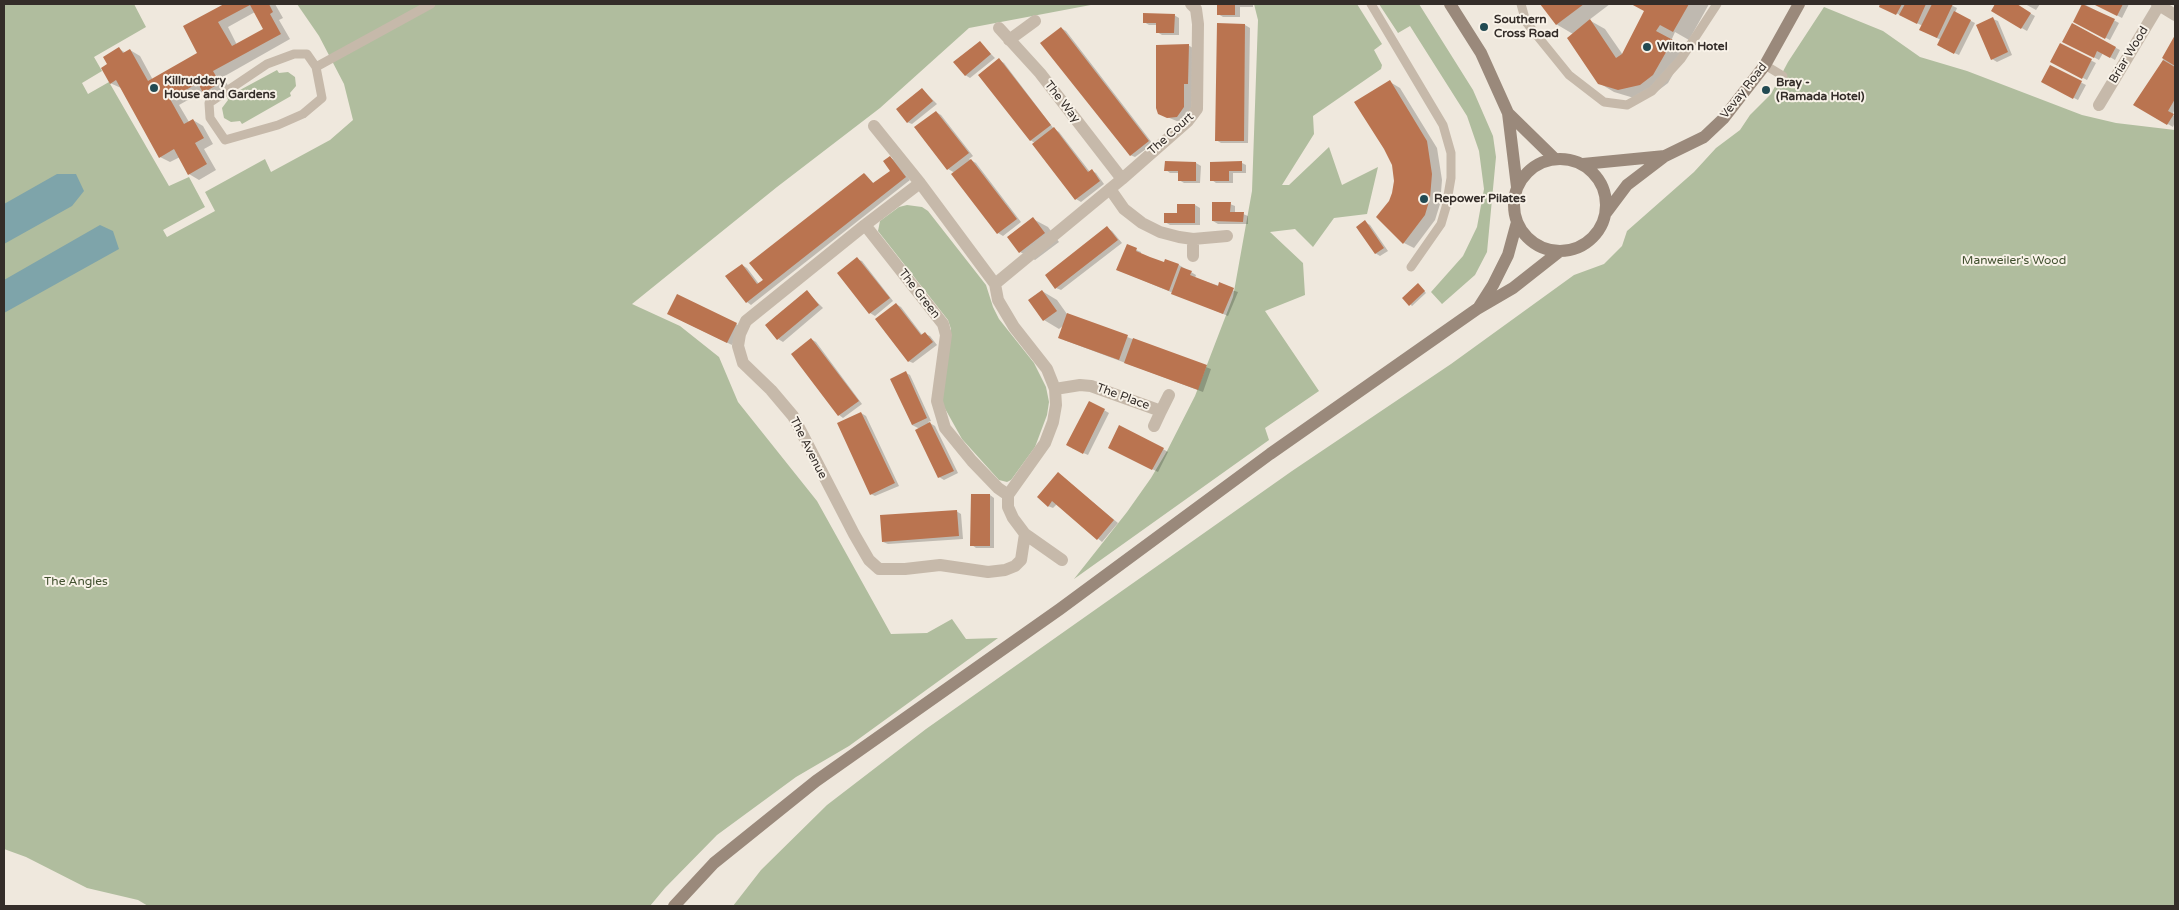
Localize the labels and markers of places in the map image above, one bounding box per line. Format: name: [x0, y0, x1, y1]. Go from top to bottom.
place label: Southern Cross Road: [1494, 13, 1559, 41]
marker: Southern Cross Road: [1478, 21, 1490, 33]
place label: Wilton Hotel: [1657, 40, 1728, 54]
marker: Wilton Hotel: [1641, 41, 1653, 53]
place label: Killruddery House and Gardens: [164, 74, 276, 102]
place label: Bray - (Ramada Hotel): [1776, 76, 1865, 104]
marker: Killruddery House and Gardens: [148, 82, 160, 94]
marker: Bray - (Ramada Hotel): [1760, 84, 1772, 96]
place label: Repower Pilates: [1434, 192, 1526, 206]
marker: Repower Pilates: [1418, 193, 1430, 205]

